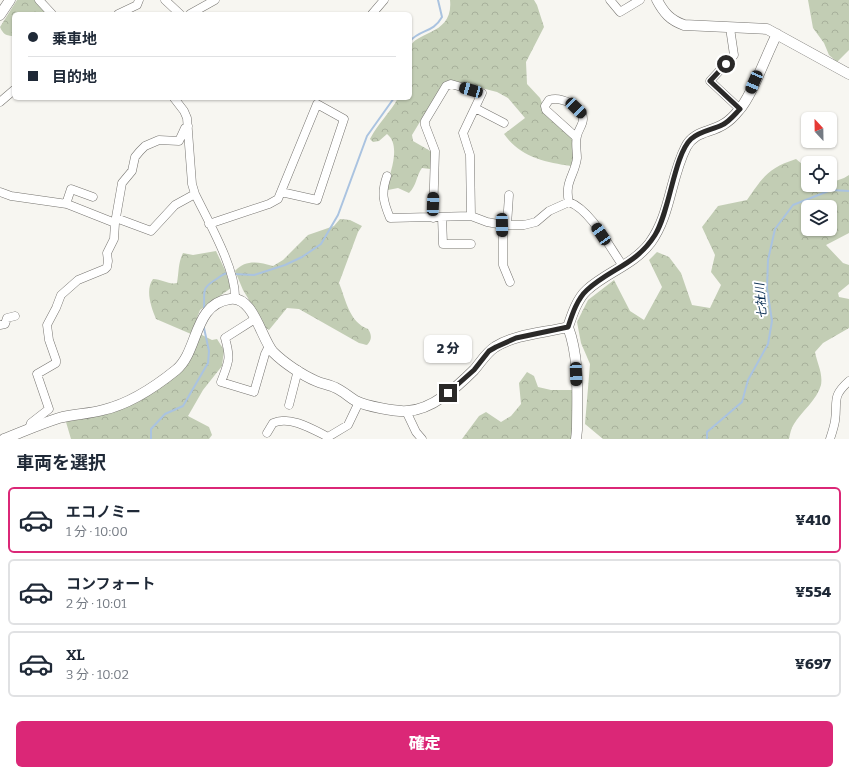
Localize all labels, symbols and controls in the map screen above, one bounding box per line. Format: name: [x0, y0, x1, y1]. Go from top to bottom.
text: 乗車地: [52, 30, 97, 48]
route start: [717, 55, 735, 73]
text: 目的地: [52, 68, 97, 86]
car: [744, 69, 764, 95]
car: [458, 81, 484, 99]
car: [563, 95, 589, 121]
north arrow: [801, 112, 837, 148]
map controls: [801, 112, 837, 236]
button: locate: [801, 156, 837, 192]
car: [427, 192, 439, 216]
button: layers: [801, 200, 837, 236]
car: [496, 213, 508, 237]
car: [589, 221, 613, 247]
water label: 七社川: [752, 280, 770, 320]
callout: 2 分: [424, 335, 472, 363]
text: 2 分: [437, 341, 459, 356]
car: [570, 362, 582, 386]
route end: [439, 384, 457, 402]
text: 車両を選択: [16, 452, 106, 474]
icon: car: [18, 502, 54, 538]
text: エコノミー: [66, 503, 141, 521]
text: ¥410: [795, 511, 831, 529]
text: 1 分 · 10:00: [66, 524, 128, 539]
icon: car: [18, 574, 54, 610]
text: コンフォート: [66, 575, 156, 593]
text: ¥554: [795, 583, 831, 601]
text: 2 分 · 10:01: [66, 596, 127, 611]
icon: car: [18, 646, 54, 682]
text: XL: [66, 646, 85, 664]
text: ¥697: [795, 655, 831, 673]
text: 3 分 · 10:02: [66, 667, 129, 682]
button: 確定: [16, 721, 833, 767]

